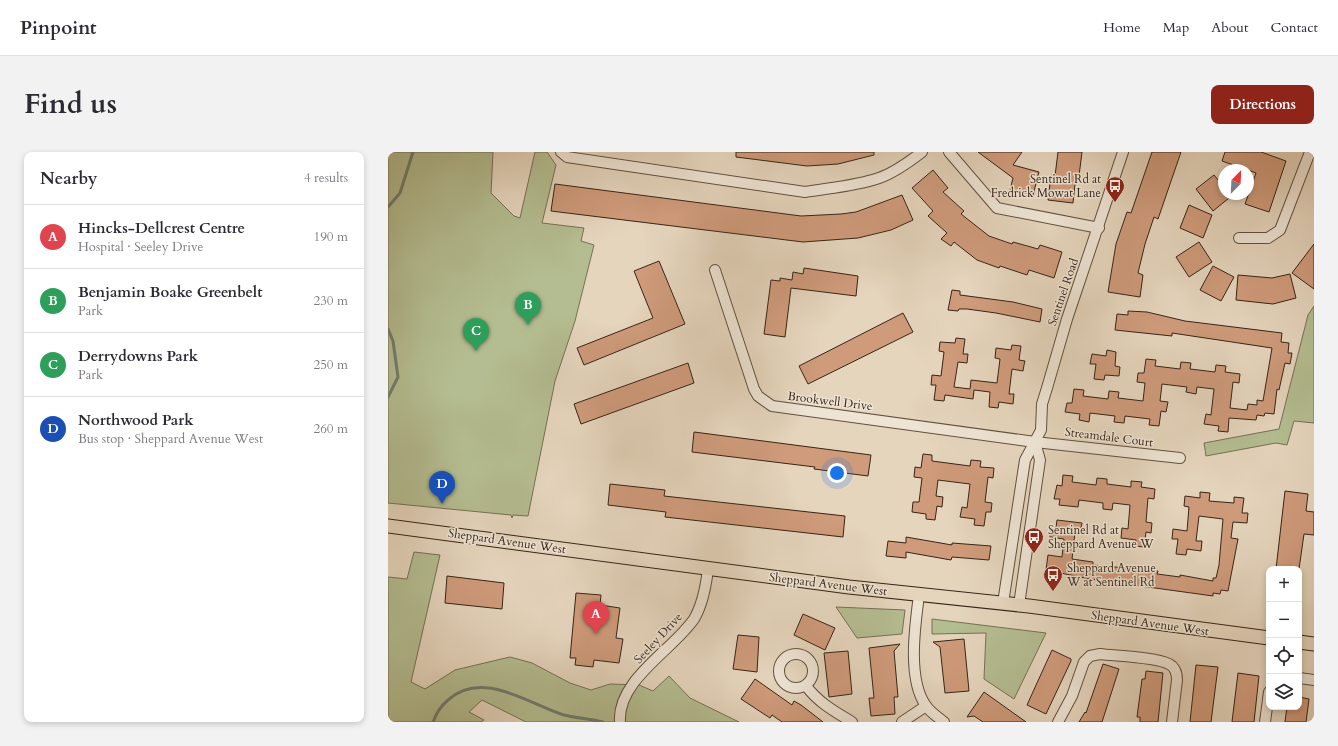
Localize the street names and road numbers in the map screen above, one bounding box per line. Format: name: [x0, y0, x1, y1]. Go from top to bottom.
street label: Sentinel Road: [1044, 256, 1082, 328]
street label: Brookwell Drive: [787, 388, 873, 414]
street label: Streamdale Court: [1064, 424, 1154, 450]
street label: Sheppard Avenue West: [447, 525, 567, 557]
street label: Sheppard Avenue West: [768, 569, 888, 599]
street label: Sheppard Avenue West: [1090, 607, 1210, 639]
street label: Seeley Drive: [630, 609, 686, 667]

